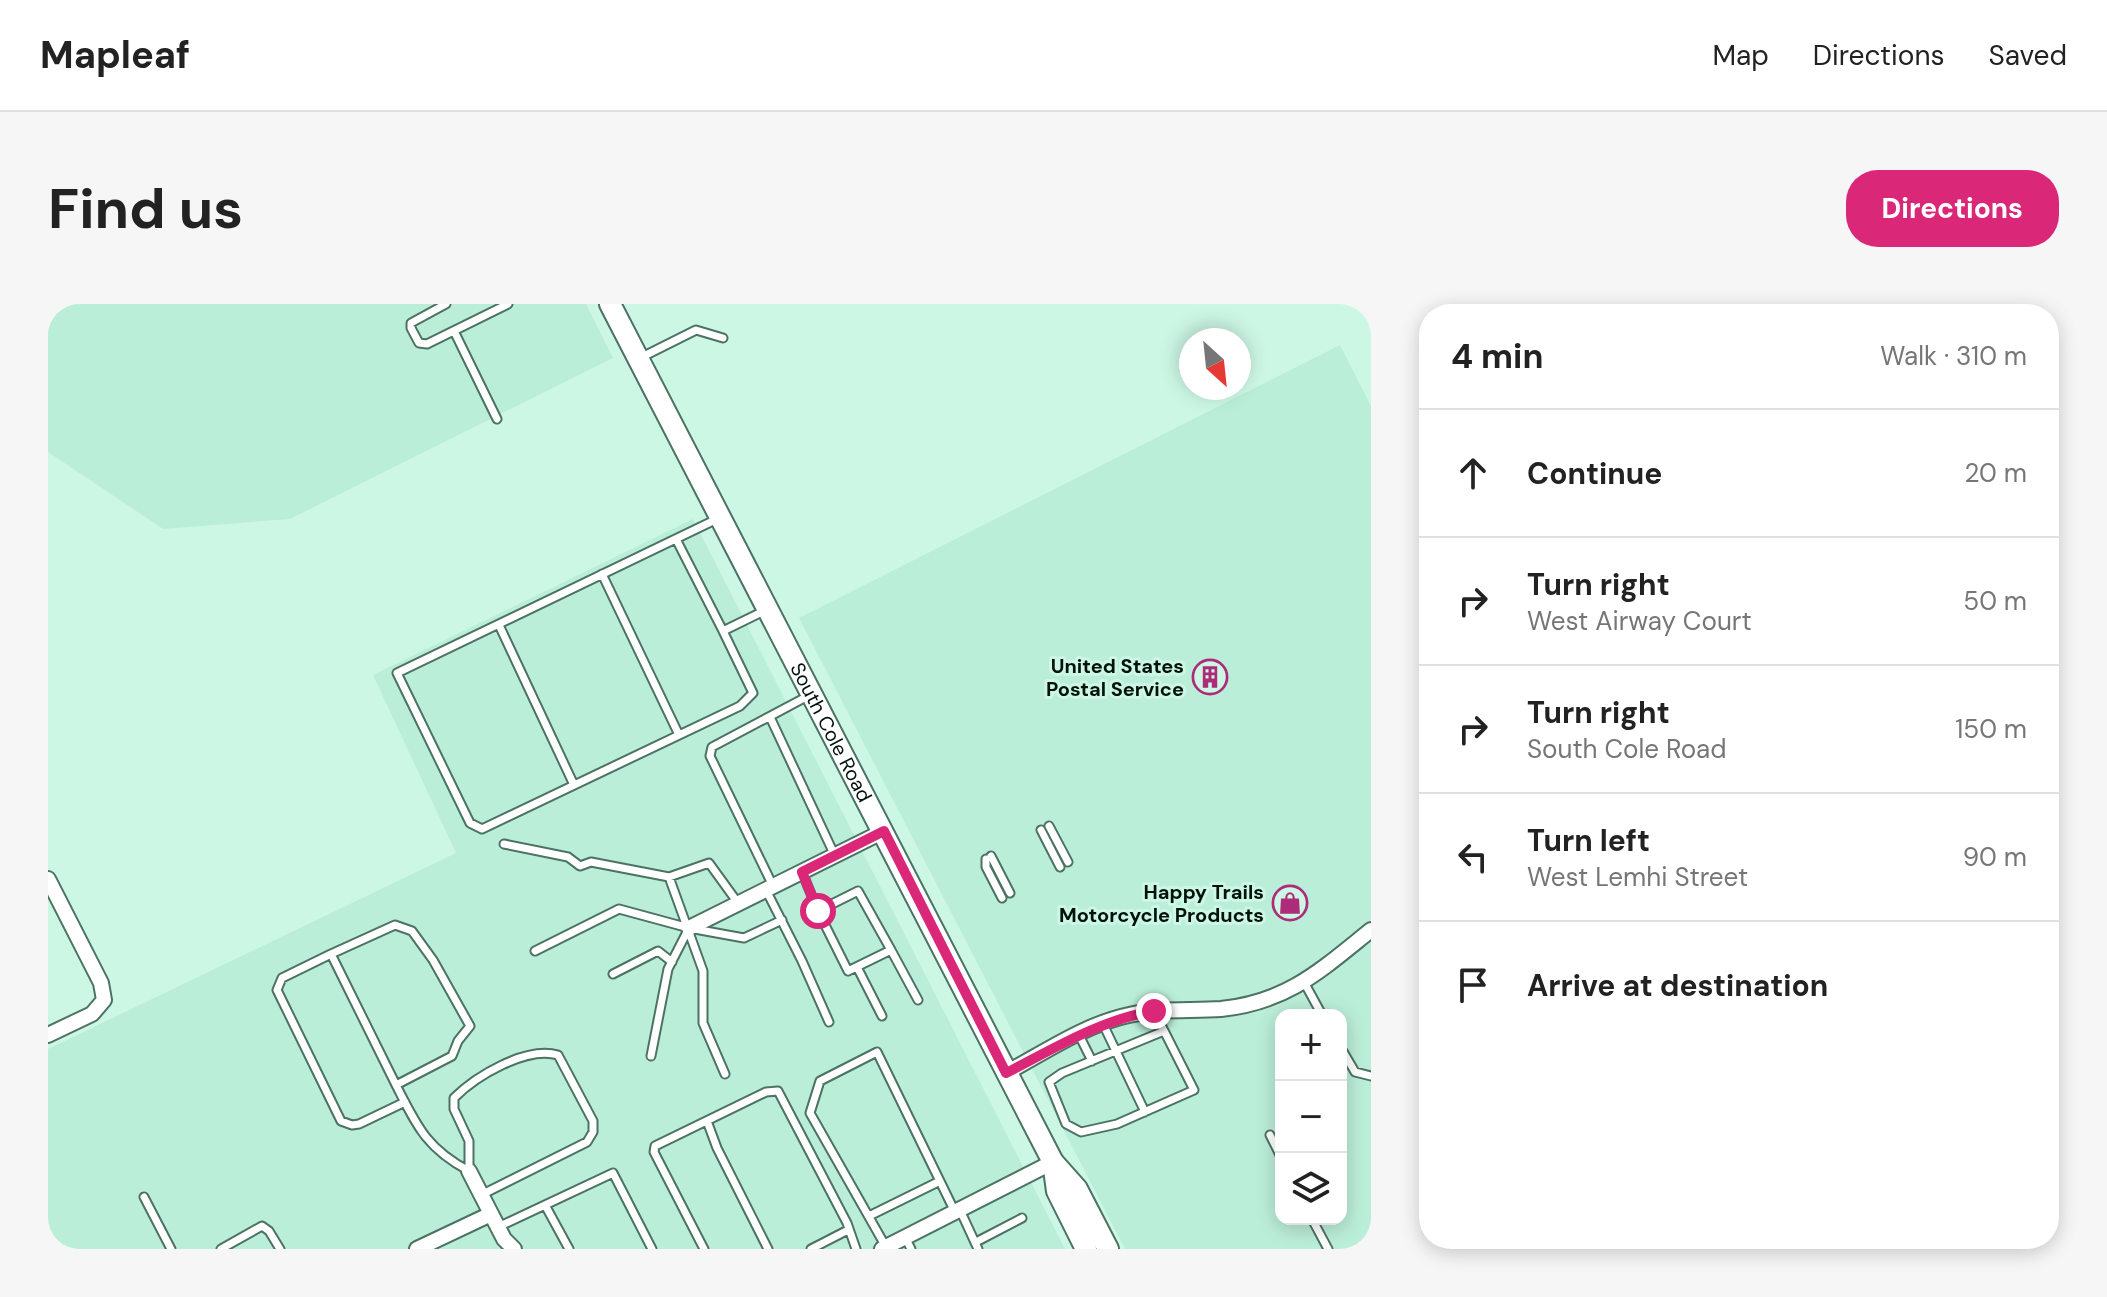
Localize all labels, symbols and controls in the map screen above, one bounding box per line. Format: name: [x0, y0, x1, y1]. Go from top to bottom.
text: Mapleaf: [40, 30, 190, 80]
text: Map: [1712, 37, 1769, 74]
text: Directions: [1813, 37, 1945, 74]
text: Saved: [1989, 37, 2067, 74]
button: Directions: [1846, 170, 2059, 247]
text: Find us: [48, 172, 243, 245]
north arrow: [1179, 328, 1251, 400]
text: 4 min: [1451, 334, 1543, 379]
text: Walk · 310 m: [1880, 339, 2027, 373]
icon: ahead: [1451, 451, 1495, 495]
text: Continue: [1527, 454, 1662, 493]
text: 20 m: [1964, 456, 2027, 490]
text: Turn right: [1527, 565, 1670, 604]
icon: right: [1451, 579, 1495, 623]
text: 50 m: [1963, 584, 2027, 618]
text: West Airway Court: [1527, 604, 1752, 638]
place label: United States Postal Service: [1046, 653, 1184, 702]
street label: South Cole Road: [784, 658, 878, 806]
building icon: United States Postal Service: [1191, 658, 1229, 696]
text: Turn right: [1527, 693, 1670, 732]
icon: right: [1451, 707, 1495, 751]
text: 150 m: [1955, 712, 2027, 746]
text: South Cole Road: [1527, 732, 1727, 766]
text: Turn left: [1527, 821, 1650, 860]
icon: left: [1451, 835, 1495, 879]
text: 90 m: [1963, 840, 2027, 874]
text: West Lemhi Street: [1527, 860, 1748, 894]
place label: Happy Trails Motorcycle Products: [1059, 879, 1264, 928]
shop icon: Happy Trails Motorcycle Products: [1271, 884, 1309, 922]
route start: [800, 893, 836, 929]
icon: arrive: [1451, 963, 1495, 1007]
text: Arrive at destination: [1527, 966, 1828, 1005]
route end: [1136, 993, 1172, 1029]
map controls: [1275, 1009, 1347, 1225]
button: +: [1275, 1009, 1347, 1081]
button: −: [1275, 1081, 1347, 1153]
button: layers: [1275, 1153, 1347, 1225]

